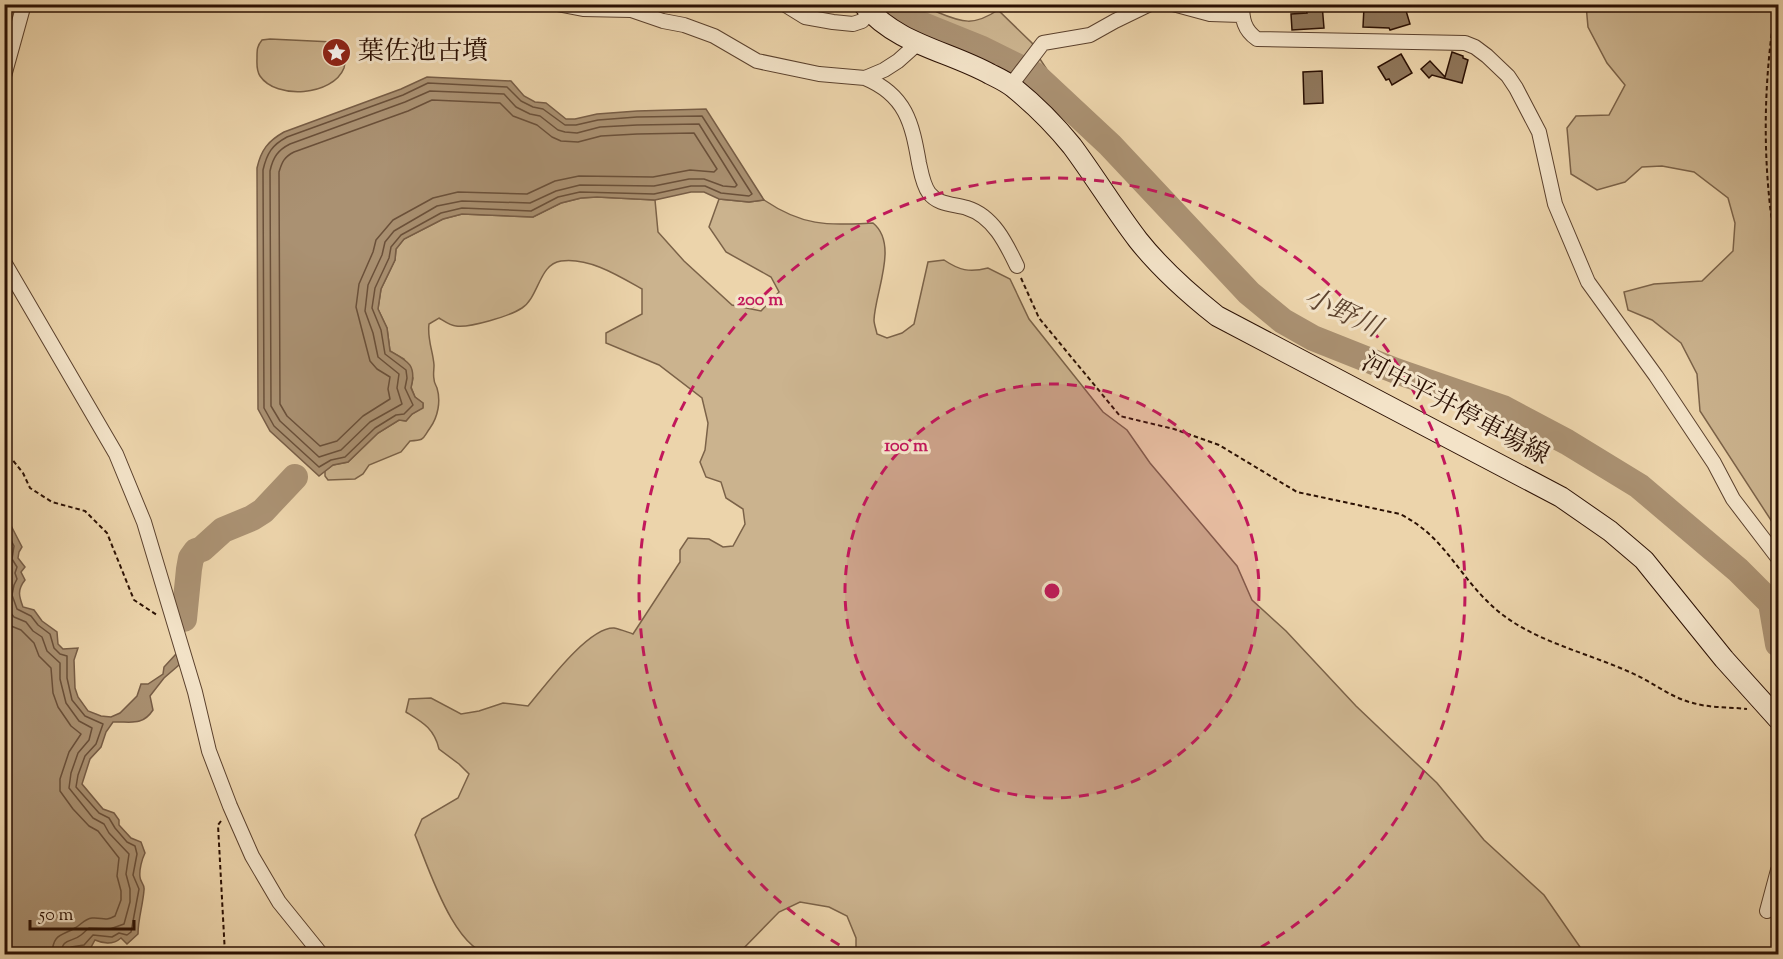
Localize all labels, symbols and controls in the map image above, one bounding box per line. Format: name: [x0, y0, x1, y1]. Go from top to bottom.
place label: 葉佐池古墳: [358, 34, 488, 71]
place icon: 葉佐池古墳: [321, 36, 353, 68]
water label: 小野川: [1297, 279, 1390, 350]
text: 200 m: [737, 288, 783, 314]
street label: 河中平井停車場線: [1354, 345, 1556, 475]
text: 100 m: [884, 434, 928, 460]
centre of rings: [1042, 581, 1062, 601]
scale bar: [30, 893, 134, 931]
text: 50 m: [38, 903, 74, 929]

